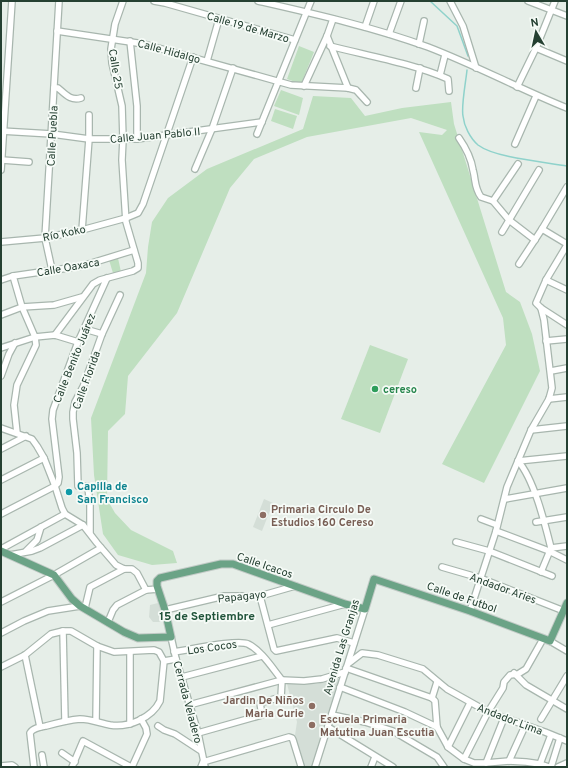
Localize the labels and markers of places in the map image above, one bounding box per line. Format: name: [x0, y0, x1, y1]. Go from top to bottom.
place label: cereso: [383, 383, 417, 397]
marker: cereso: [370, 384, 380, 394]
place label: Capilla de San Francisco: [77, 480, 148, 507]
marker: Capilla de San Francisco: [64, 487, 74, 497]
place label: Primaria Circulo De Estudios 160 Cereso: [271, 503, 374, 530]
marker: Primaria Circulo De Estudios 160 Cereso: [258, 510, 268, 520]
place label: Jardin De Niños Maria Curie: [223, 694, 304, 721]
marker: Jardin De Niños Maria Curie: [307, 701, 317, 711]
place label: Escuela Primaria Matutina Juan Escutia: [320, 713, 434, 740]
marker: Escuela Primaria Matutina Juan Escutia: [307, 720, 317, 730]

